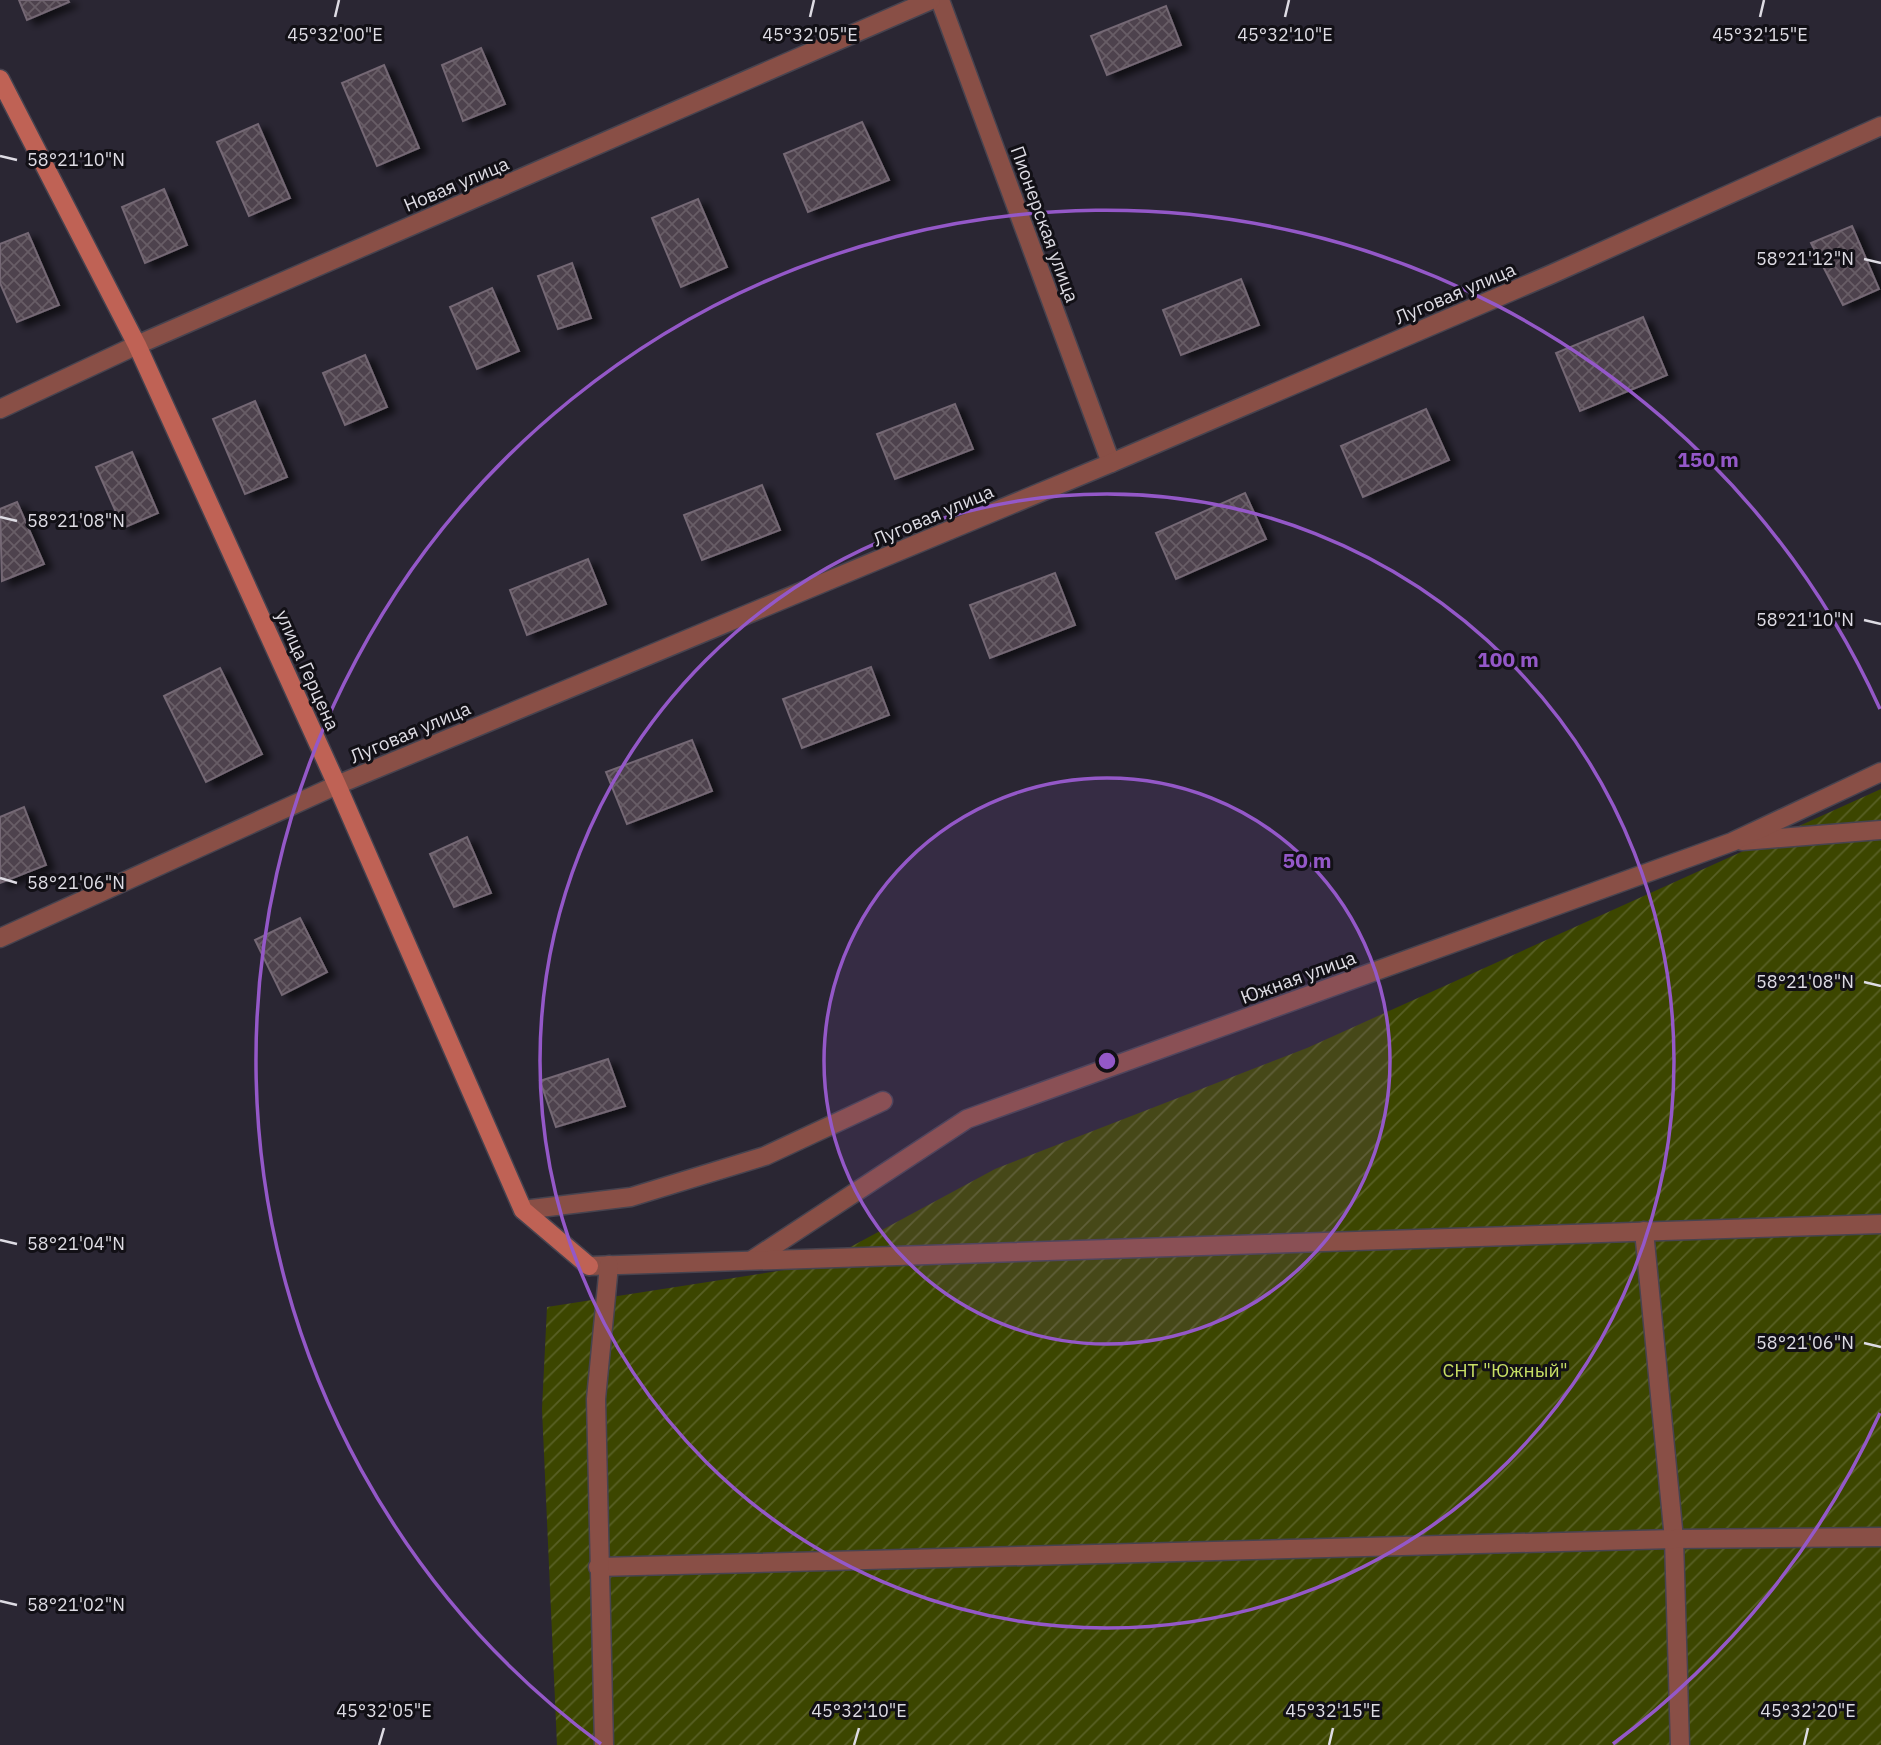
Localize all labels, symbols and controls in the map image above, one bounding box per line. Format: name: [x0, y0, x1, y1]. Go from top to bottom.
text: 45°32'00"E: [287, 23, 383, 46]
text: 45°32'05"E: [762, 23, 858, 46]
text: 45°32'10"E: [1237, 23, 1333, 46]
text: 45°32'15"E: [1712, 23, 1808, 46]
street label: Пионерская улица: [1006, 142, 1084, 306]
text: 58°21'10"N: [27, 148, 125, 171]
street label: Новая улица: [400, 151, 512, 217]
text: 58°21'12"N: [1756, 247, 1854, 270]
street label: Луговая улица: [1391, 257, 1519, 329]
text: 150 m: [1677, 445, 1739, 473]
street label: Луговая улица: [869, 479, 997, 551]
text: 58°21'08"N: [27, 509, 125, 532]
street label: улица Герцена: [271, 606, 345, 734]
text: 58°21'10"N: [1756, 608, 1854, 631]
text: 100 m: [1477, 645, 1539, 673]
street label: Луговая улица: [346, 696, 474, 768]
text: 50 m: [1283, 846, 1331, 874]
text: 58°21'06"N: [27, 871, 125, 894]
street label: Южная улица: [1237, 945, 1359, 1009]
text: 58°21'08"N: [1756, 970, 1854, 993]
centre of rings: [1095, 1049, 1119, 1073]
text: 58°21'04"N: [27, 1232, 125, 1255]
text: 58°21'06"N: [1756, 1331, 1854, 1354]
park label: СНТ "Южный": [1442, 1358, 1568, 1382]
text: 58°21'02"N: [27, 1593, 125, 1616]
text: 45°32'05"E: [336, 1699, 432, 1722]
text: 45°32'10"E: [811, 1699, 907, 1722]
text: 45°32'15"E: [1285, 1699, 1381, 1722]
text: 45°32'20"E: [1760, 1699, 1856, 1722]

